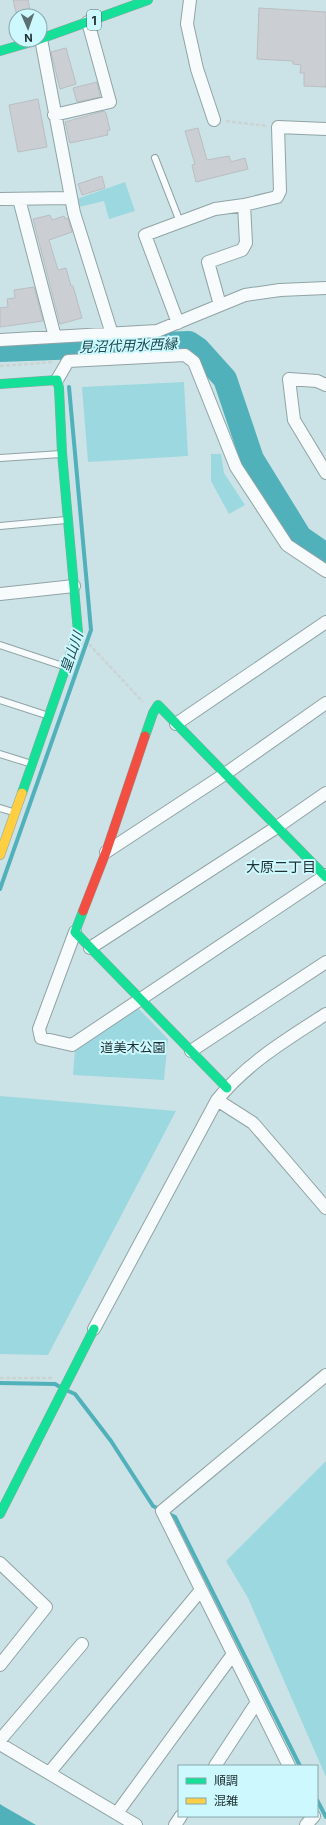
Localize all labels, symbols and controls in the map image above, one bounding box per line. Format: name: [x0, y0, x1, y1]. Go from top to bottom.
north arrow: [8, 8, 48, 48]
road number: 1: [87, 10, 101, 30]
text: N: [24, 31, 33, 45]
water label: 見沼代用水西縁: [79, 335, 179, 355]
water label: 皇山川: [56, 627, 87, 675]
district label: 大原二丁目: [246, 858, 316, 875]
park label: 道美木公園: [100, 1039, 166, 1055]
legend: [178, 1765, 318, 1817]
text: 順調: [214, 1773, 238, 1788]
text: 混雑: [214, 1793, 238, 1808]

